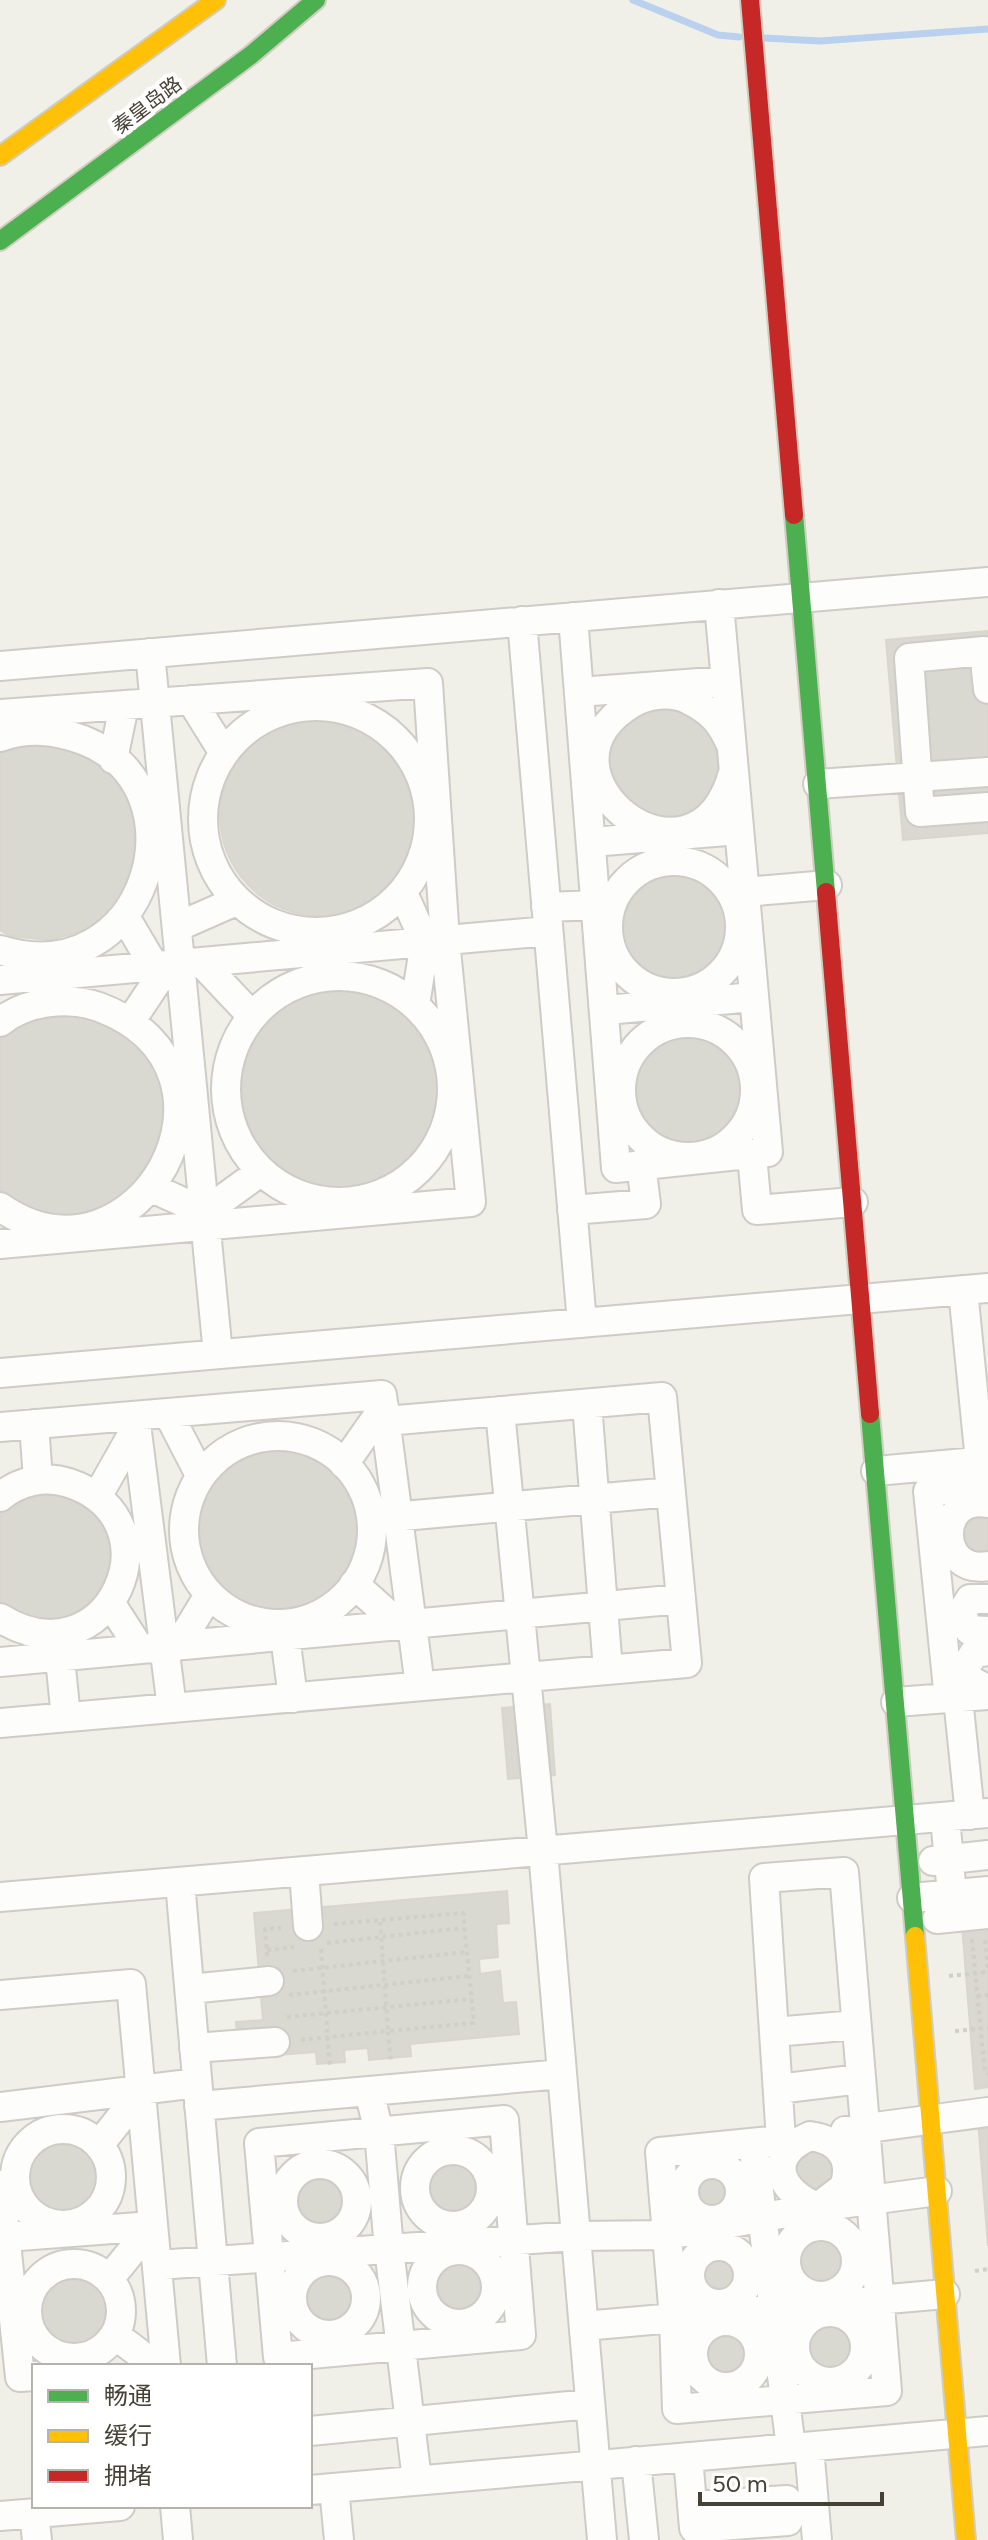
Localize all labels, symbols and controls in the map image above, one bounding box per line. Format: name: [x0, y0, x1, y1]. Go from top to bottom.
street label: 秦皇岛路: [108, 71, 186, 139]
legend: [32, 2364, 312, 2508]
text: 畅通: [104, 2381, 152, 2410]
text: 缓行: [104, 2421, 152, 2450]
scale bar: [700, 2456, 882, 2506]
text: 拥堵: [104, 2461, 152, 2490]
text: 50 m: [712, 2469, 768, 2498]

